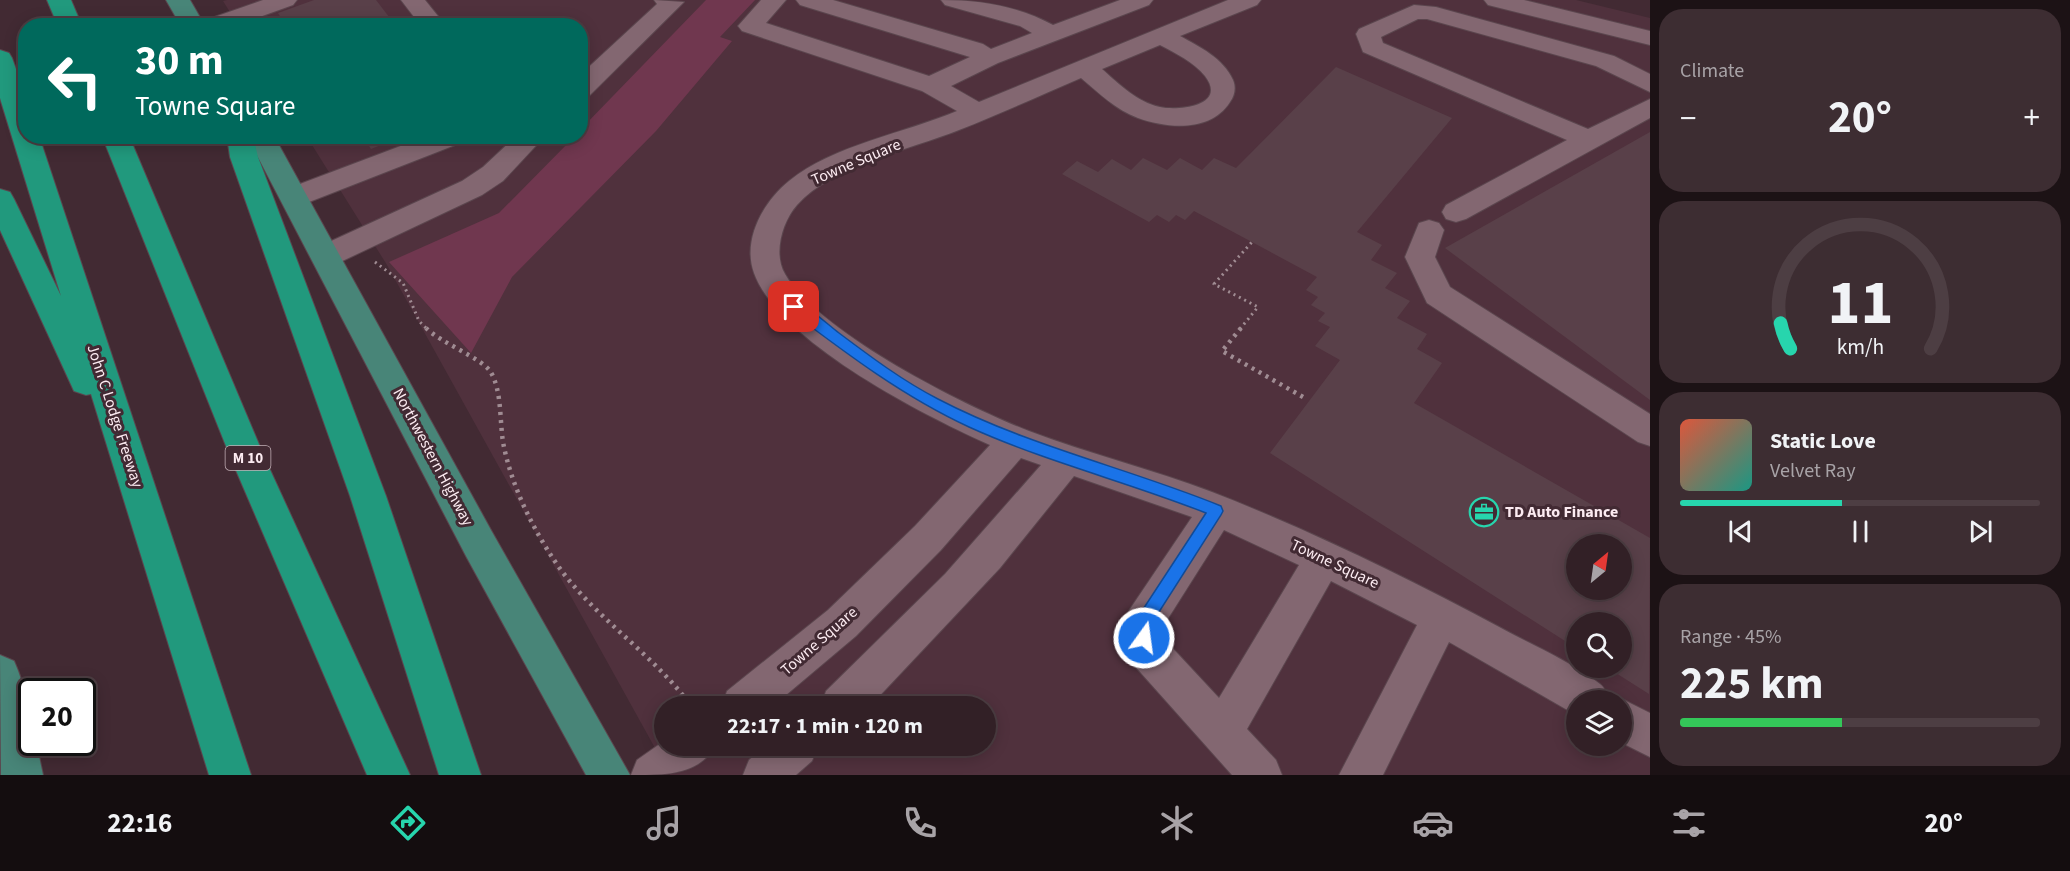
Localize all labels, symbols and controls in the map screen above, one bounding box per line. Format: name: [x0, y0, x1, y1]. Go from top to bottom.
text: 30 m: [135, 31, 224, 91]
icon: left: [36, 42, 114, 120]
text: Climate: [1680, 57, 1744, 85]
text: 20°: [1828, 86, 1892, 150]
text: Towne Square: [135, 87, 295, 126]
text: −: [1680, 95, 1696, 142]
text: +: [2024, 95, 2040, 142]
street label: Towne Square: [808, 133, 904, 191]
text: 11: [1827, 259, 1893, 348]
pin: [768, 281, 819, 332]
icon: arrive: [777, 290, 810, 323]
text: km/h: [1836, 332, 1884, 363]
street label: John C Lodge Freeway: [81, 342, 149, 491]
street label: Northwestern Highway: [387, 384, 479, 530]
text: Static Love: [1770, 425, 1876, 457]
road number: M 10: [226, 446, 270, 470]
text: Velvet Ray: [1770, 457, 1856, 485]
office icon: TD Auto Finance: [1468, 496, 1500, 528]
place label: TD Auto Finance: [1505, 501, 1618, 523]
icon: previous: [1724, 515, 1757, 548]
icon: pause: [1844, 515, 1877, 548]
icon: next: [1964, 515, 1997, 548]
street label: Towne Square: [1287, 534, 1383, 594]
north arrow: [1566, 534, 1632, 600]
map controls: [1566, 534, 1632, 756]
street label: Towne Square: [776, 601, 862, 680]
position arrow: [1112, 606, 1176, 670]
button: search: [1566, 612, 1632, 678]
text: Range · 45%: [1680, 623, 1781, 651]
text: 225 km: [1680, 652, 1824, 716]
speed limit sign: 20: [18, 678, 96, 756]
button: layers: [1566, 690, 1632, 756]
text: 22:17 · 1 min · 120 m: [727, 710, 923, 742]
icon: directions: [387, 802, 429, 844]
icon: music: [643, 802, 685, 844]
icon: phone: [899, 802, 941, 844]
icon: climate: [1156, 802, 1198, 844]
icon: car: [1412, 802, 1454, 844]
icon: filters: [1668, 802, 1710, 844]
text: 22:16: [107, 804, 172, 843]
text: 20°: [1924, 804, 1963, 843]

